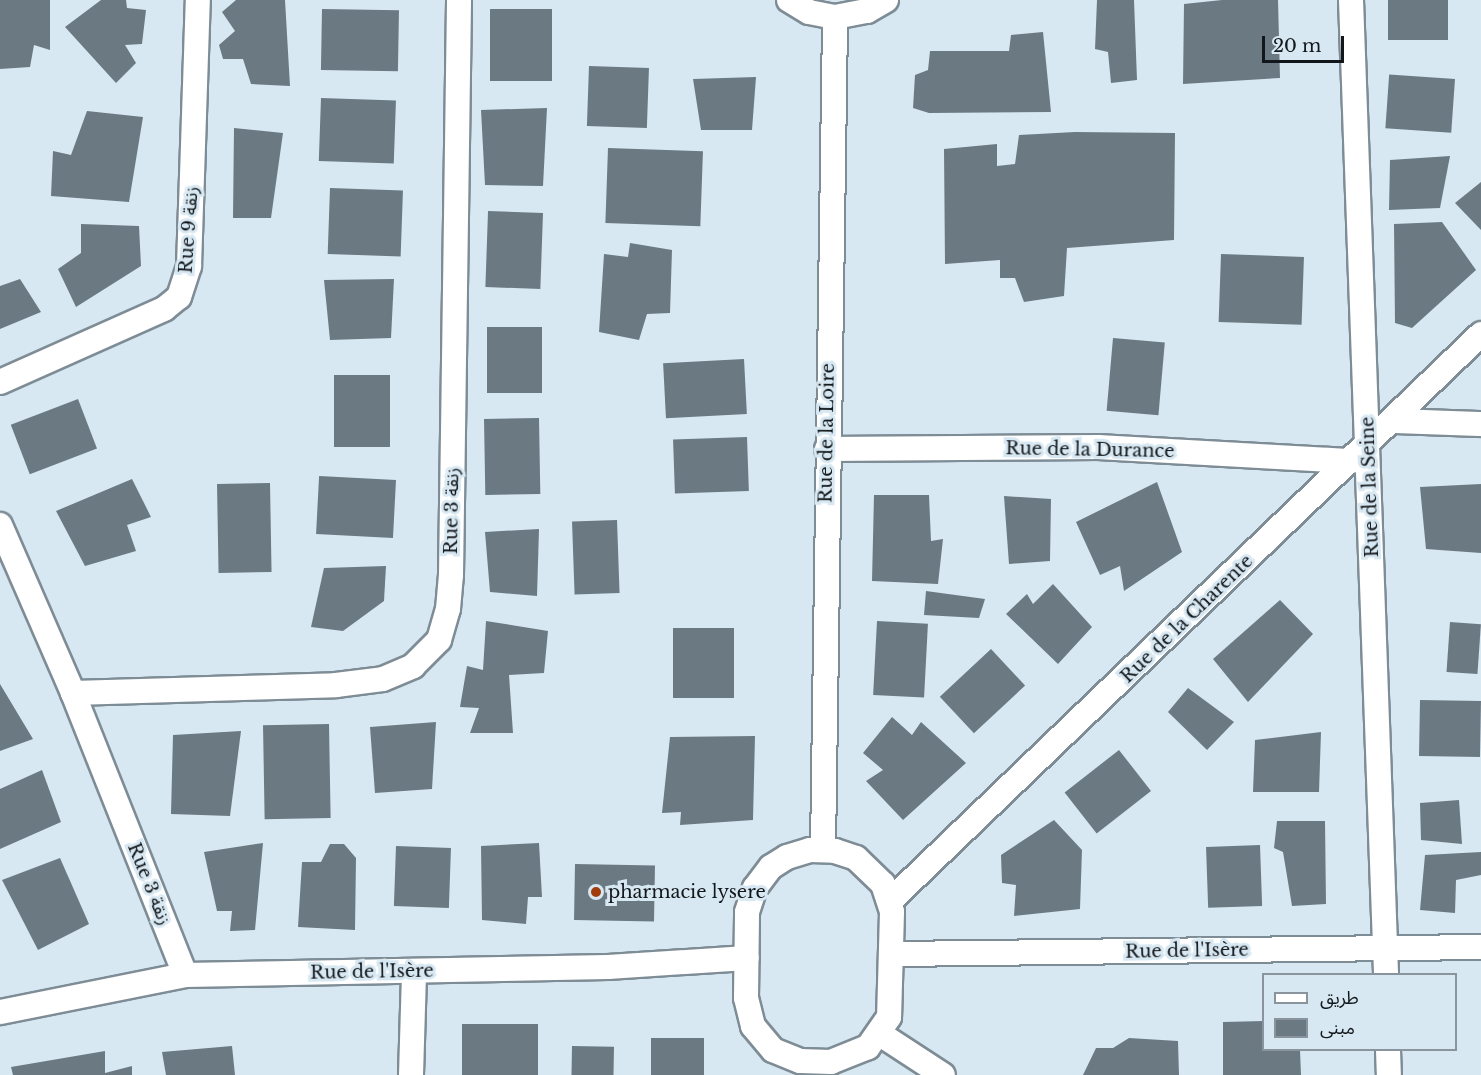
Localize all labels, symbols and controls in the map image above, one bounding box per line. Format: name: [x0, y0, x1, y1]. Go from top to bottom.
scale bar: [1265, 24, 1348, 62]
text: 20 m: [1273, 35, 1321, 57]
street label: Rue 9 زنقة: [175, 186, 203, 274]
street label: Rue de la Loire: [815, 363, 839, 503]
street label: Rue de la Seine: [1357, 416, 1383, 558]
street label: Rue de la Durance: [1005, 438, 1175, 462]
street label: Rue 3 زنقة: [440, 468, 464, 554]
street label: Rue de la Charente: [1116, 550, 1258, 688]
street label: Rue 3 زنقة: [123, 840, 175, 928]
place label: pharmacie lysere: [608, 881, 766, 903]
marker: pharmacie lysere: [589, 885, 603, 899]
street label: Rue de l'Isère: [1125, 939, 1249, 963]
street label: Rue de l'Isère: [310, 960, 434, 984]
legend: [1262, 973, 1457, 1051]
text: طريق: [1320, 987, 1359, 1009]
text: مبنى: [1320, 1017, 1355, 1039]

